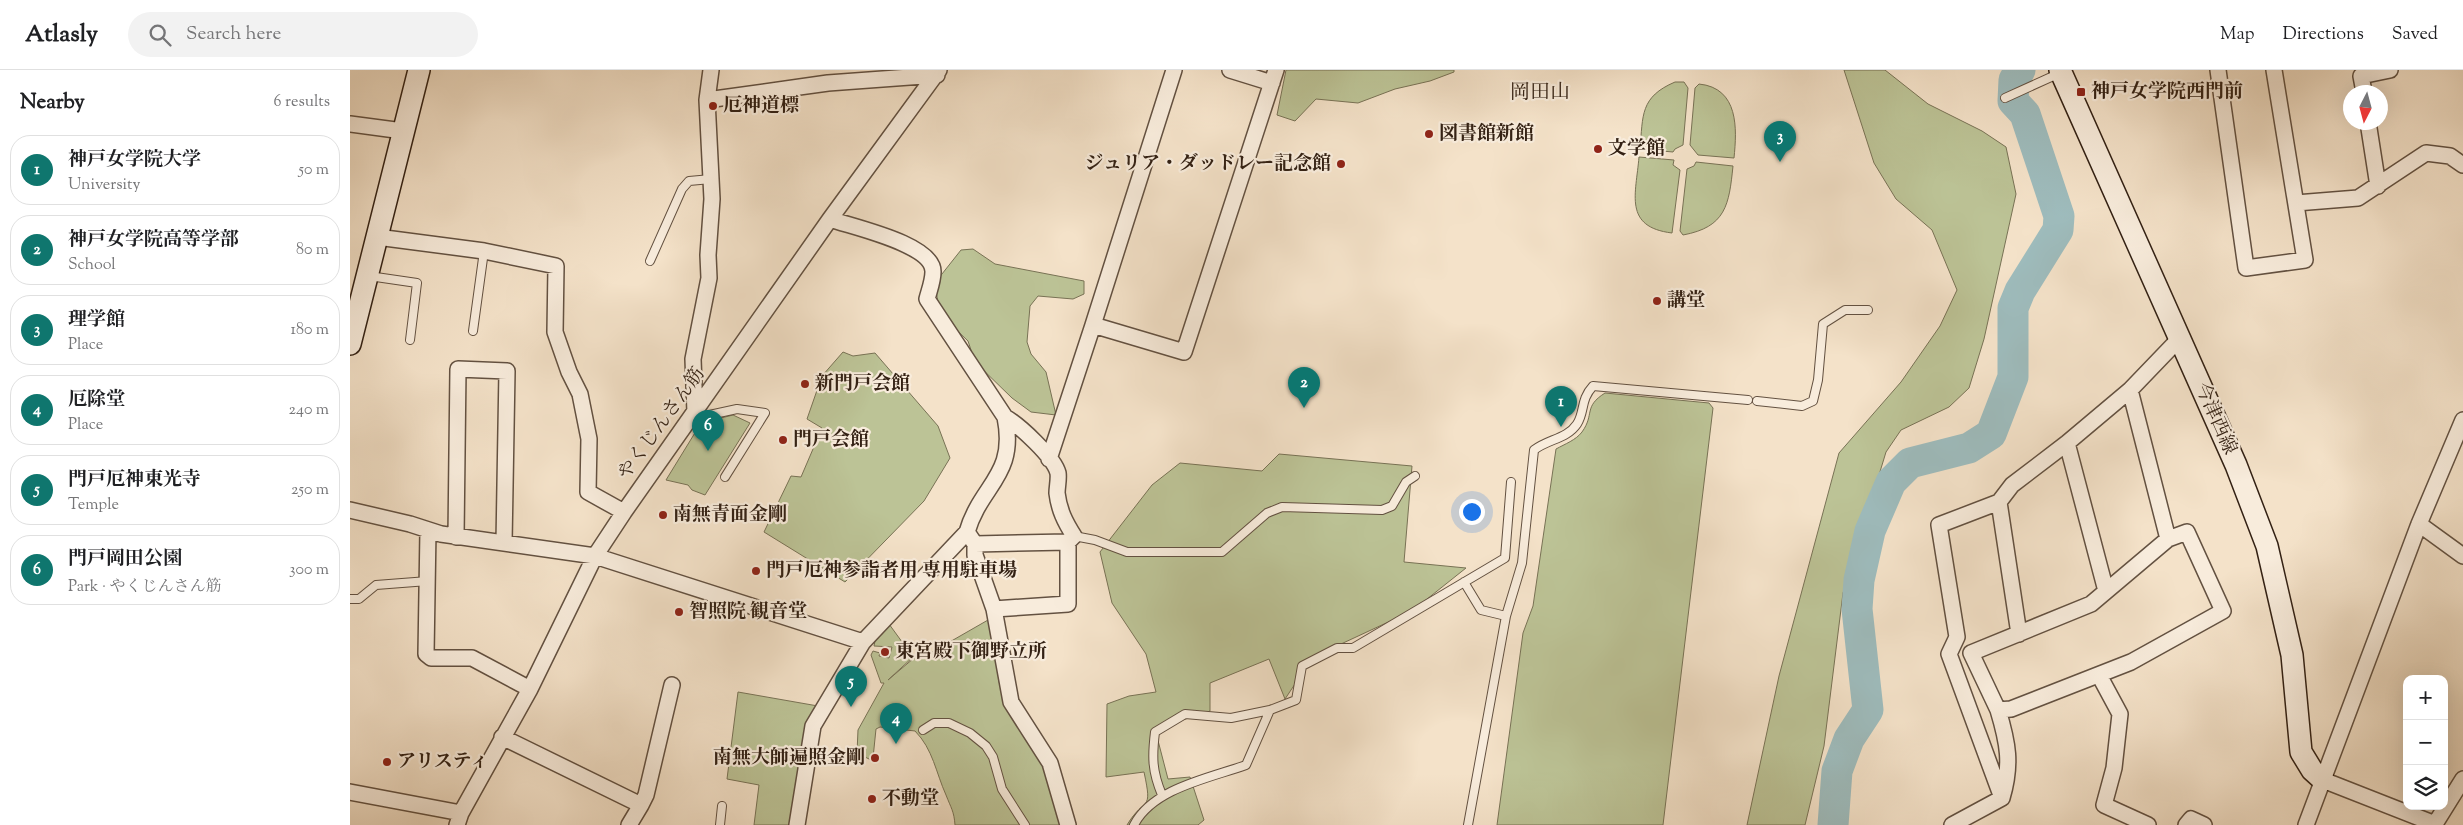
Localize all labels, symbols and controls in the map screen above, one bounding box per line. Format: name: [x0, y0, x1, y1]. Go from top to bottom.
search box: [128, 12, 478, 57]
text: Atlasly: [25, 18, 98, 52]
icon: search: [146, 21, 174, 49]
text: Search here: [186, 21, 281, 48]
text: Map: [2220, 22, 2255, 48]
text: Directions: [2283, 22, 2364, 48]
text: Saved: [2392, 22, 2438, 48]
district label: 岡田山: [1510, 79, 1570, 108]
place label: 神戸女学院西門前: [2091, 79, 2243, 106]
north arrow: [2343, 85, 2388, 130]
marker: 神戸女学院西門前: [2075, 86, 2087, 98]
text: Nearby: [20, 88, 85, 118]
text: 6 results: [274, 91, 330, 114]
place label: 厄神道標: [723, 93, 799, 120]
marker: 厄神道標: [707, 100, 719, 112]
place label: 図書館新館: [1439, 121, 1534, 148]
pin: 3: [1764, 121, 1796, 162]
marker: 図書館新館: [1423, 128, 1435, 140]
place label: 文学館: [1608, 136, 1665, 163]
marker: 文学館: [1592, 143, 1604, 155]
text: 神戸女学院大学: [68, 147, 201, 174]
place label: ジュリア・ダッドレー記念館: [1084, 151, 1331, 178]
marker: ジュリア・ダッドレー記念館: [1335, 158, 1347, 170]
text: 1: [34, 159, 40, 182]
text: 50 m: [298, 159, 329, 182]
text: University: [68, 174, 141, 197]
text: 神戸女学院高等学部: [68, 227, 239, 254]
text: 2: [33, 239, 41, 262]
text: 80 m: [296, 239, 329, 262]
text: School: [68, 254, 116, 277]
place label: 講堂: [1667, 288, 1705, 315]
marker: 講堂: [1651, 295, 1663, 307]
text: 理学館: [68, 307, 125, 334]
text: 3: [34, 319, 40, 342]
text: 180 m: [290, 319, 329, 342]
text: Place: [68, 334, 103, 357]
street label: やくじんさん筋: [612, 362, 712, 486]
pin: 2: [1288, 367, 1320, 408]
place label: 新門戸会館: [815, 371, 910, 398]
marker: 新門戸会館: [799, 378, 811, 390]
street label: 今津西線: [2187, 379, 2243, 459]
pin: 1: [1545, 386, 1577, 427]
text: 厄除堂: [68, 387, 125, 414]
text: 4: [33, 399, 41, 422]
text: 240 m: [288, 399, 329, 422]
pin: 6: [692, 410, 724, 451]
text: Place: [68, 414, 103, 437]
place label: 門戸会館: [793, 427, 869, 454]
marker: 門戸会館: [777, 434, 789, 446]
text: 門戸厄神東光寺: [68, 467, 201, 494]
text: 5: [34, 479, 40, 502]
text: 250 m: [291, 479, 329, 502]
text: Temple: [68, 494, 119, 517]
your location: [1459, 499, 1485, 525]
place label: 南無青面金剛: [673, 502, 787, 529]
marker: 南無青面金剛: [657, 509, 669, 521]
text: 門戸岡田公園: [68, 546, 182, 573]
place label: 門戸厄神参詣者用 専用駐車場: [766, 558, 1017, 585]
text: 6: [33, 559, 41, 582]
text: 300 m: [289, 559, 329, 582]
marker: 門戸厄神参詣者用 専用駐車場: [750, 565, 762, 577]
text: Park · やくじんさん筋: [68, 576, 221, 599]
place label: 智照院 観音堂: [689, 599, 807, 626]
marker: 智照院 観音堂: [673, 606, 685, 618]
place label: 東宮殿下御野立所: [895, 639, 1047, 666]
marker: 東宮殿下御野立所: [879, 646, 891, 658]
pin: 5: [835, 666, 867, 707]
map controls: [2403, 675, 2448, 810]
button: +: [2403, 675, 2448, 720]
pin: 4: [880, 703, 912, 744]
button: −: [2403, 720, 2448, 765]
place label: 南無大師遍照金剛: [713, 745, 865, 772]
place label: アリスティ: [397, 749, 489, 776]
marker: 南無大師遍照金剛: [869, 752, 881, 764]
marker: アリスティ: [381, 756, 393, 768]
button: layers: [2403, 765, 2448, 810]
place label: 不動堂: [882, 786, 939, 813]
marker: 不動堂: [866, 793, 878, 805]

